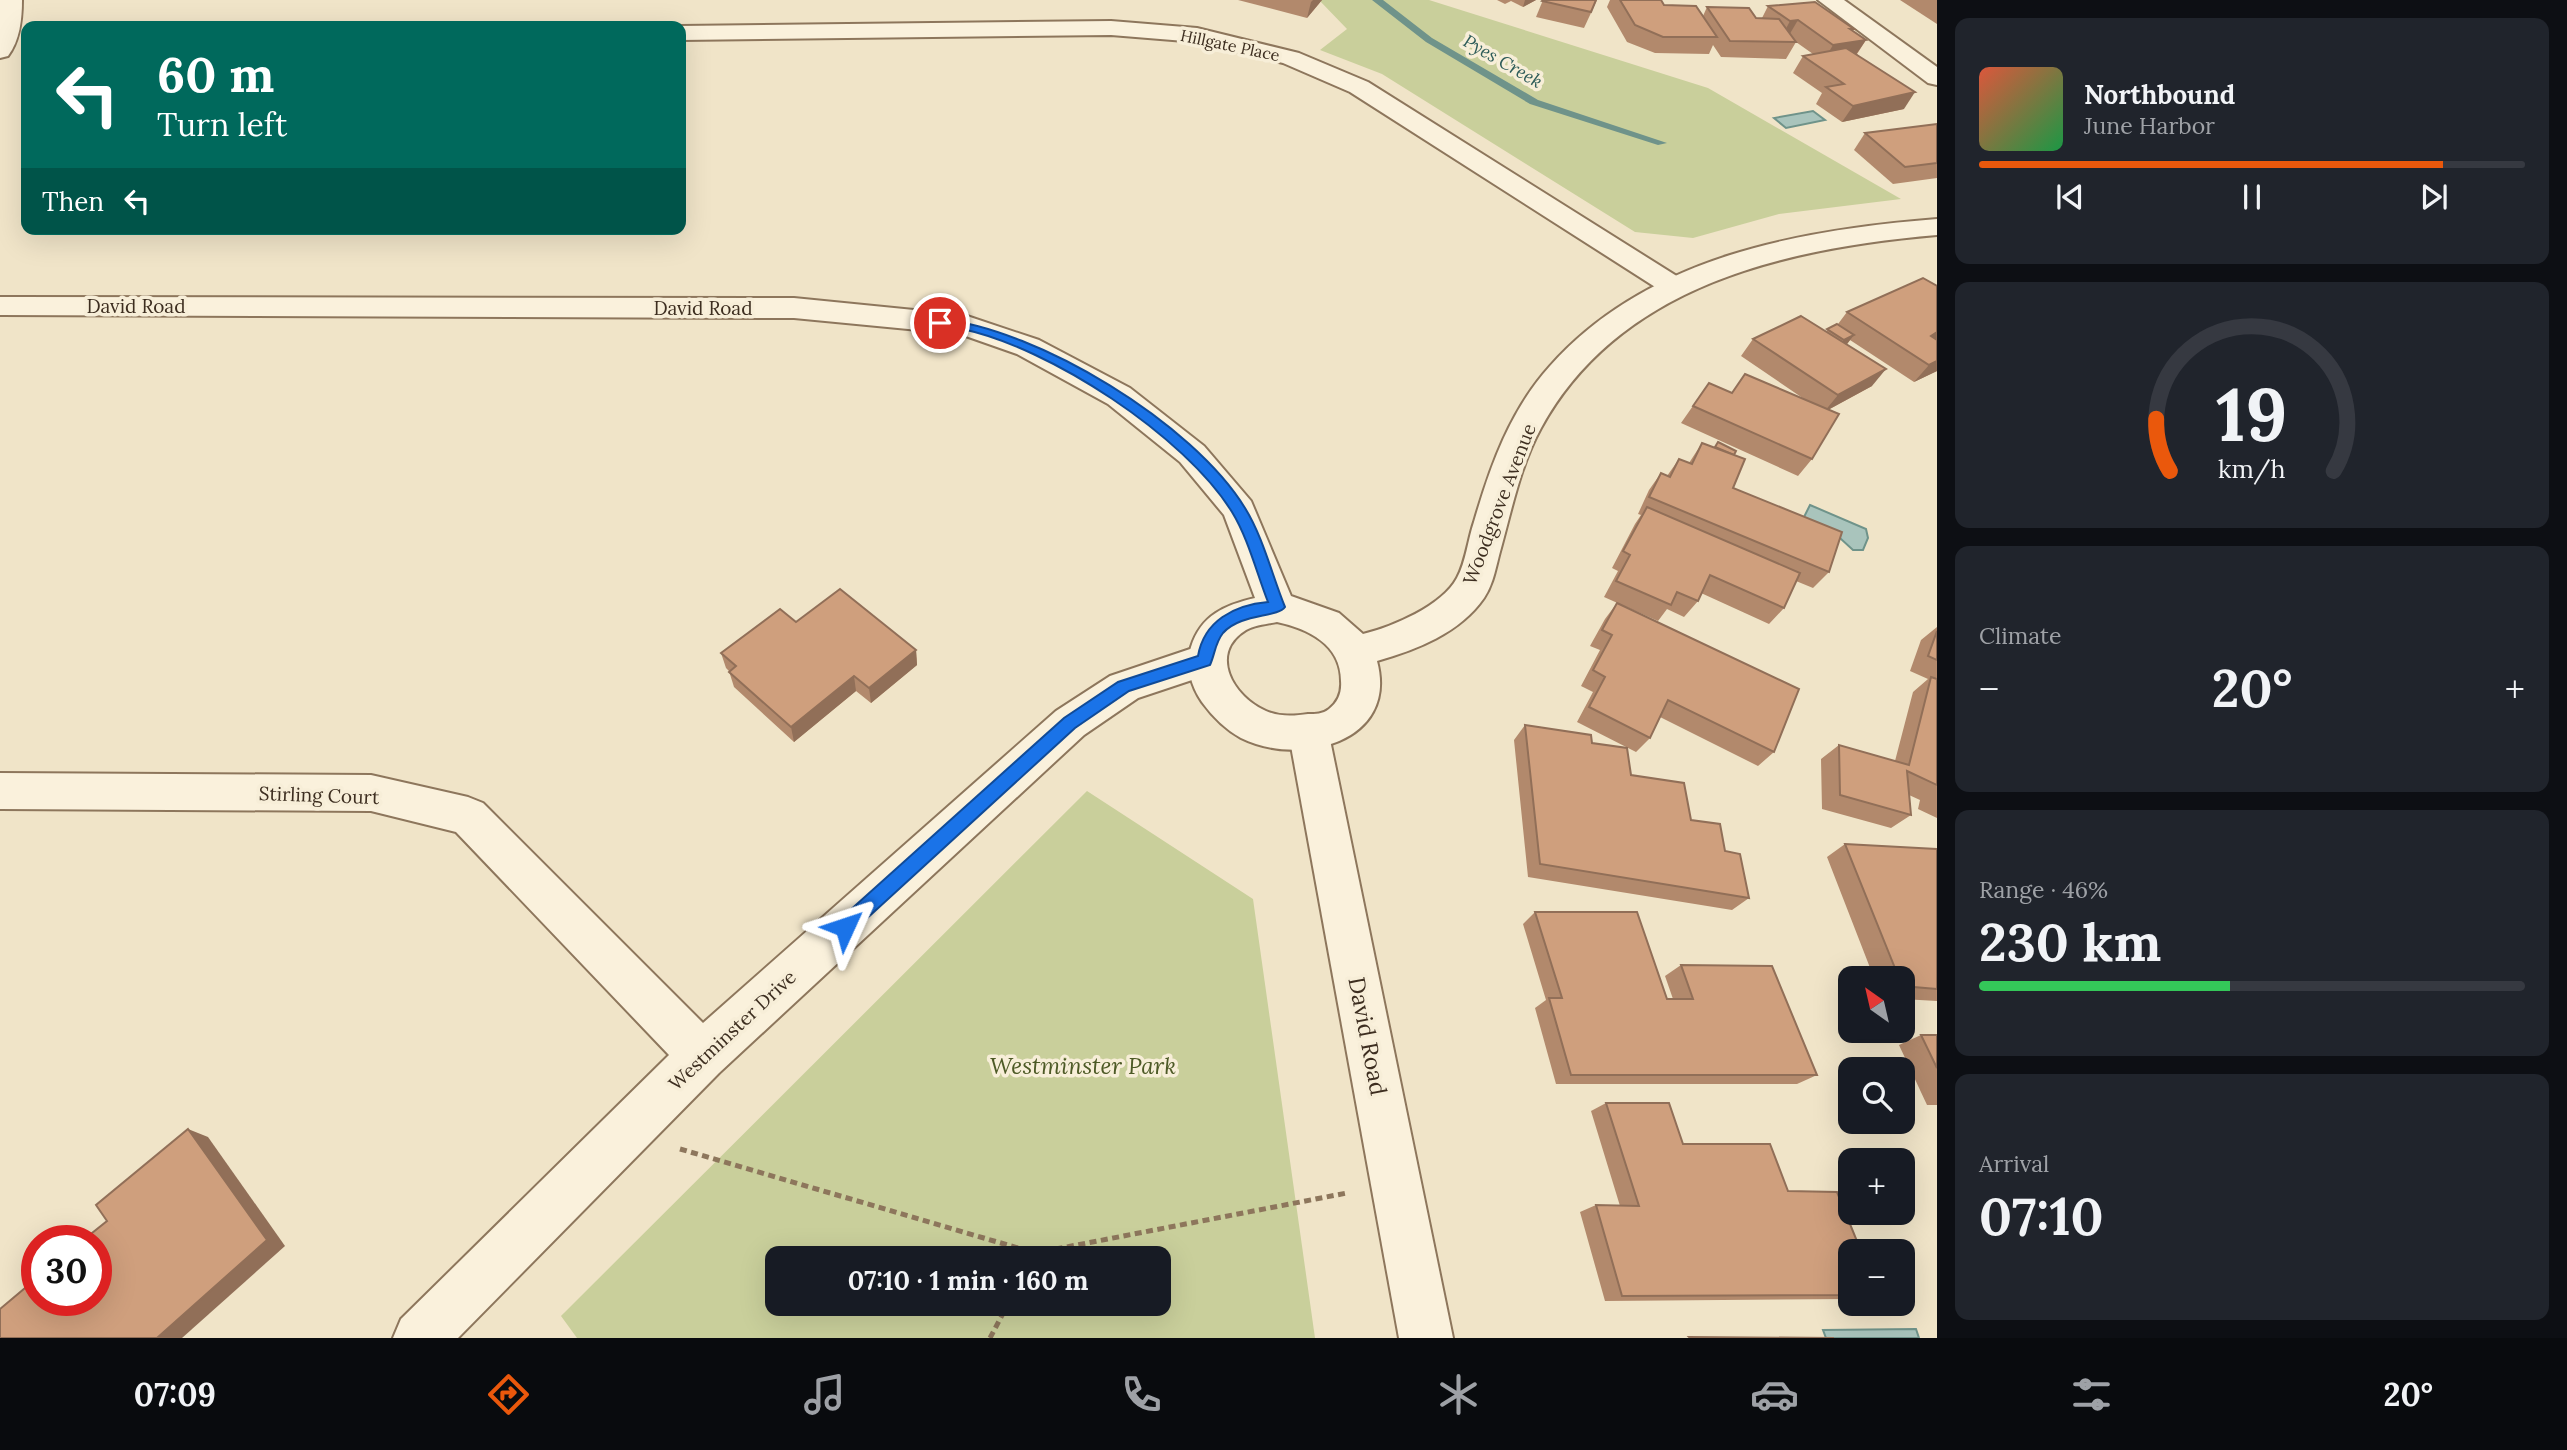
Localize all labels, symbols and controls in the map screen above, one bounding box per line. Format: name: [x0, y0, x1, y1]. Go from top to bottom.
street label: Hillgate Place: [1179, 25, 1282, 65]
water label: Pyes Creek: [1459, 29, 1547, 93]
text: 60 m: [157, 43, 274, 105]
icon: left: [42, 49, 133, 140]
text: Northbound: [2084, 78, 2235, 111]
text: Turn left: [157, 104, 287, 145]
text: June Harbor: [2084, 111, 2215, 140]
icon: previous: [2051, 178, 2089, 216]
icon: pause: [2233, 178, 2271, 216]
icon: next: [2415, 178, 2453, 216]
icon: left: [118, 182, 156, 220]
text: Then: [42, 185, 104, 218]
pin: [910, 293, 970, 353]
street label: David Road: [86, 294, 186, 318]
street label: David Road: [653, 296, 753, 320]
icon: arrive: [921, 304, 959, 342]
text: 19: [2216, 368, 2288, 461]
street label: Woodgrove Avenue: [1457, 420, 1541, 588]
text: km/h: [2218, 453, 2286, 485]
text: Climate: [1979, 621, 2061, 650]
text: 20°: [2212, 655, 2292, 721]
text: −: [1979, 665, 1999, 713]
text: +: [2505, 665, 2525, 713]
street label: Stirling Court: [258, 781, 380, 809]
text: Range · 46%: [1979, 875, 2108, 904]
position arrow: [808, 890, 882, 964]
text: 230 km: [1979, 909, 2161, 975]
street label: Westminster Drive: [663, 965, 801, 1095]
north arrow: [1838, 966, 1914, 1043]
map controls: [1838, 966, 1915, 1316]
street label: David Road: [1342, 974, 1394, 1098]
park label: Westminster Park: [990, 1051, 1176, 1080]
button: search: [1838, 1057, 1915, 1134]
button: +: [1838, 1148, 1915, 1225]
text: Arrival: [1979, 1149, 2049, 1178]
text: 07:10: [1979, 1183, 2104, 1249]
speed limit sign: 30: [21, 1225, 112, 1316]
button: −: [1838, 1239, 1915, 1316]
text: 07:10 · 1 min · 160 m: [848, 1264, 1088, 1297]
icon: directions: [484, 1370, 533, 1419]
icon: music: [800, 1370, 849, 1419]
icon: phone: [1117, 1370, 1166, 1419]
icon: climate: [1434, 1370, 1483, 1419]
icon: car: [1750, 1370, 1799, 1419]
icon: filters: [2067, 1370, 2116, 1419]
text: 07:09: [134, 1374, 216, 1415]
text: 20°: [2383, 1374, 2433, 1415]

